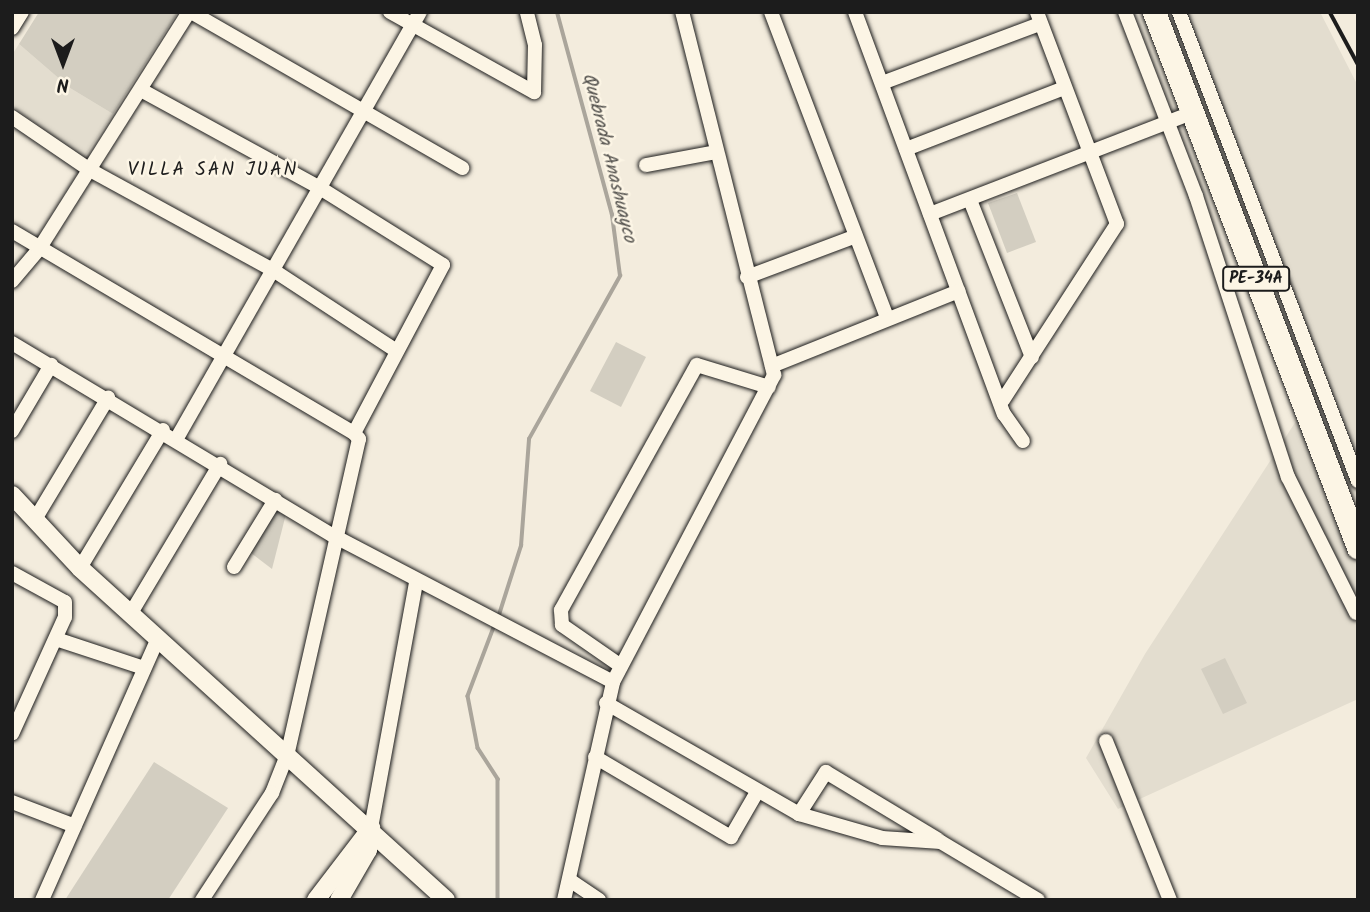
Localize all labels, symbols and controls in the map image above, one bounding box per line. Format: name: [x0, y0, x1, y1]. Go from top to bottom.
north arrow: [28, 28, 98, 98]
text: N: [57, 69, 69, 99]
water label: Quebrada Anashuayco: [576, 71, 640, 245]
district label: VILLA SAN JUAN: [129, 160, 297, 182]
road number: PE-34A: [1221, 266, 1291, 292]

